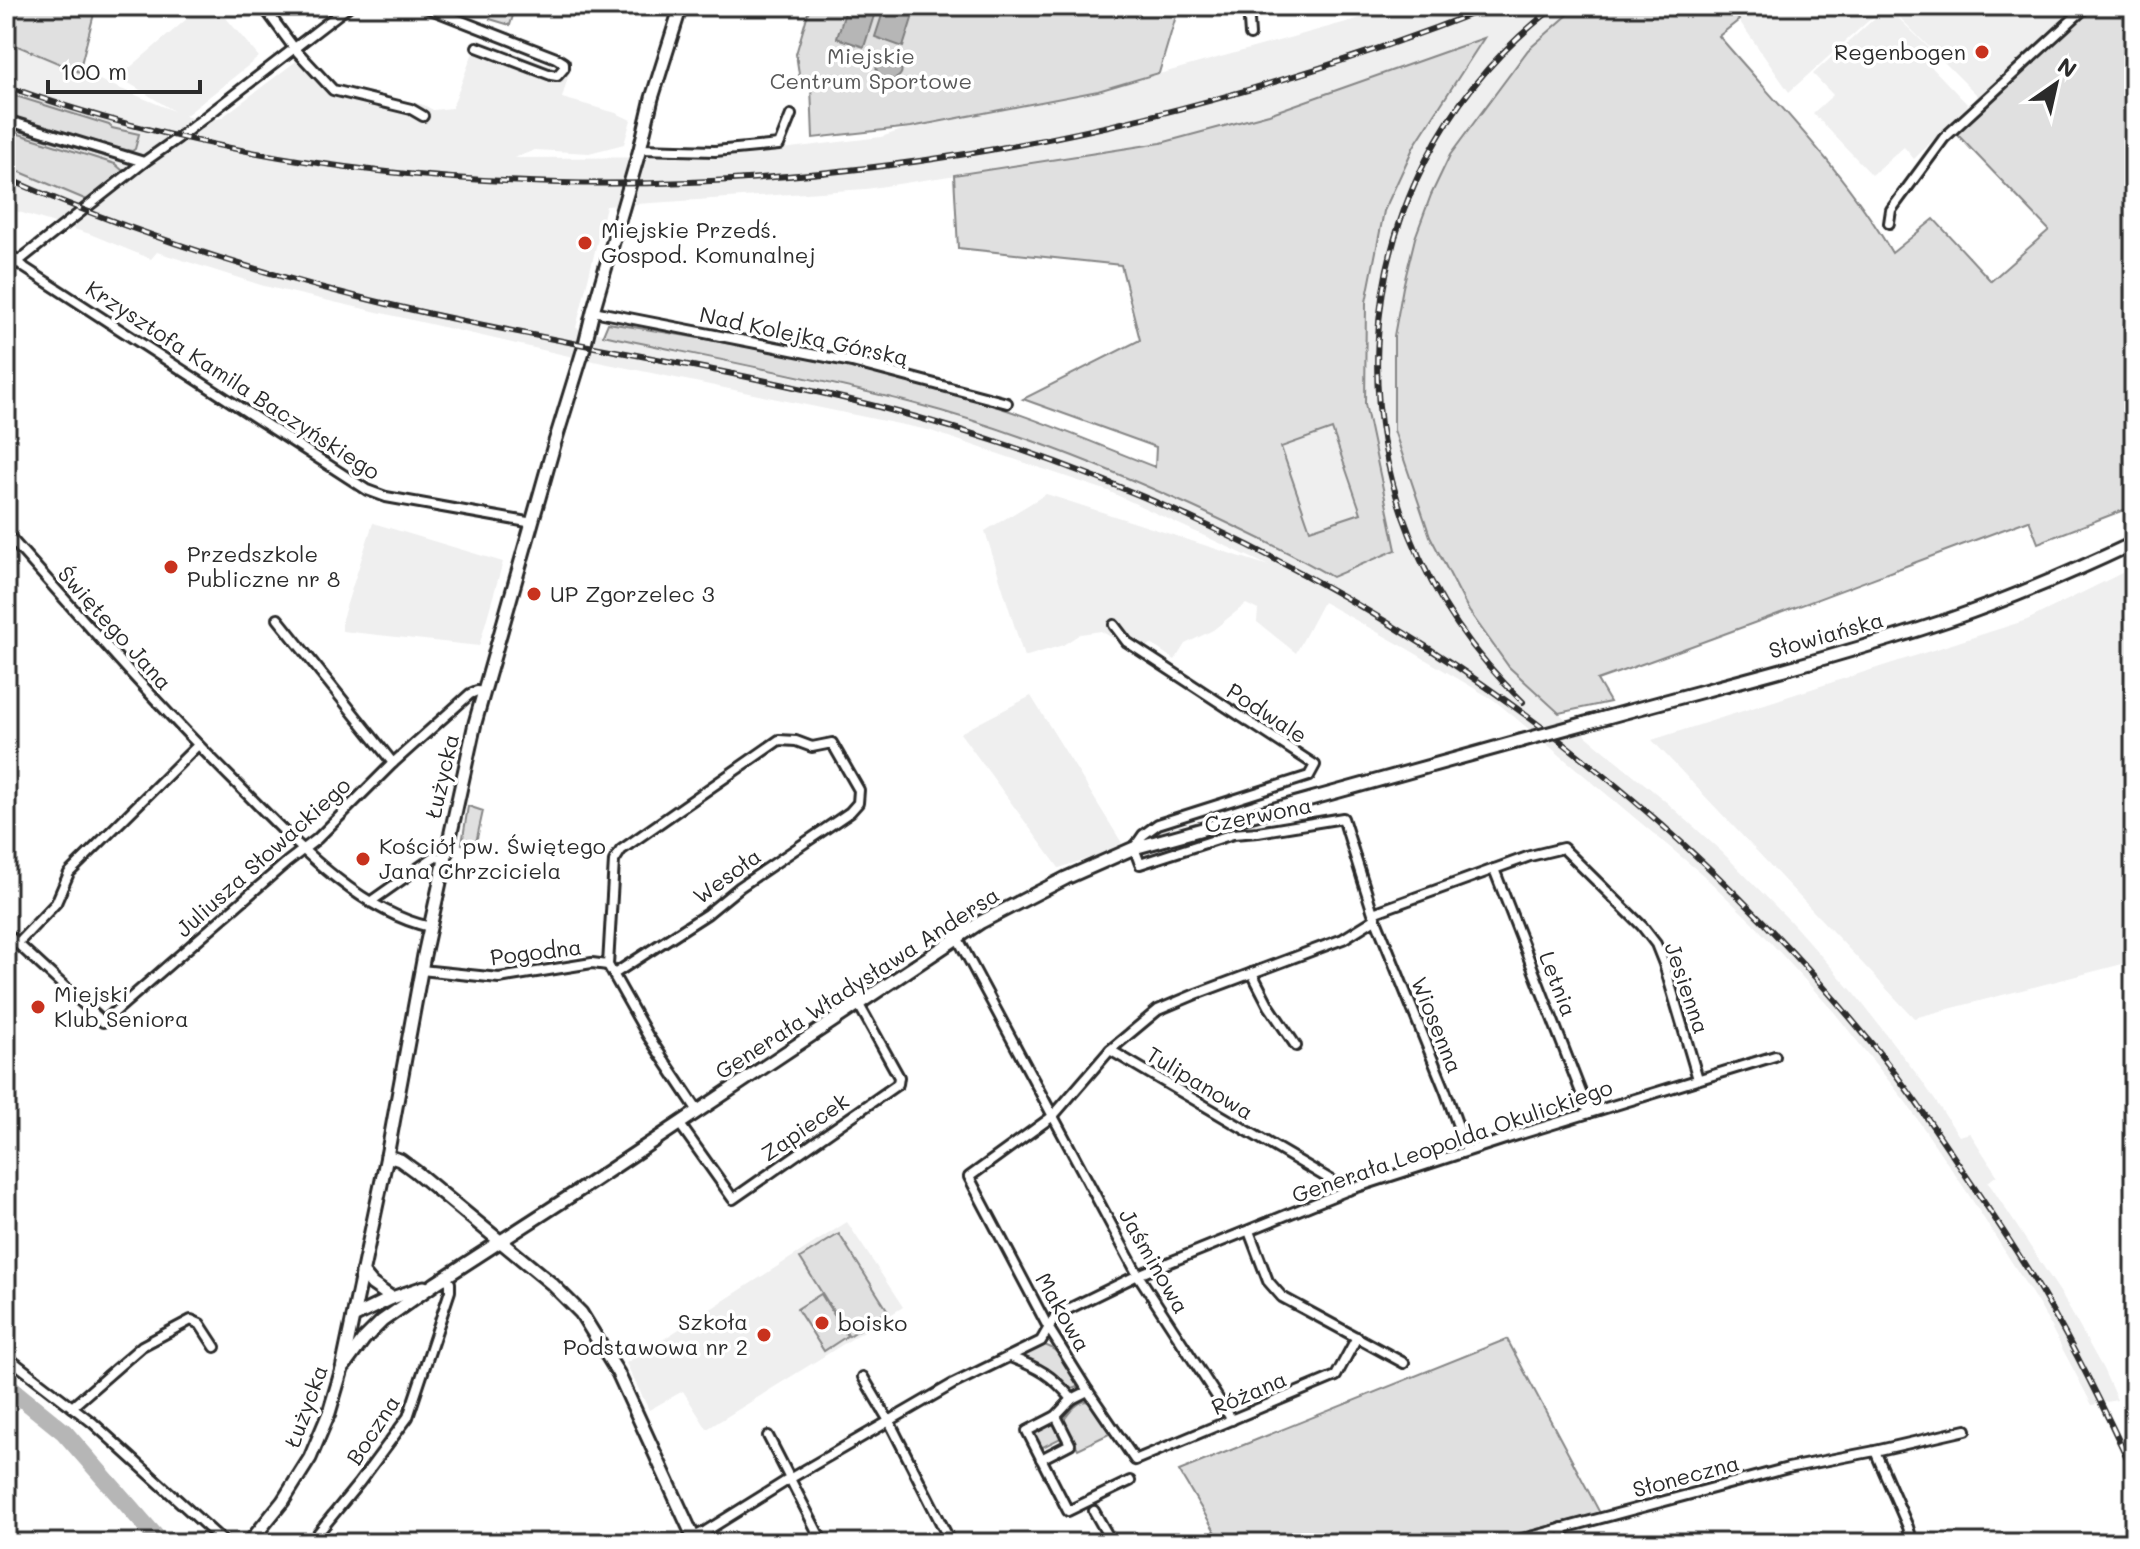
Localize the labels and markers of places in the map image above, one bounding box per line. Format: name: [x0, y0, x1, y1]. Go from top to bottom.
place label: Regenbogen: [1834, 37, 1966, 66]
marker: Regenbogen: [1973, 43, 1991, 61]
place label: Miejskie Przedś. Gospod. Komunalnej: [601, 215, 816, 269]
marker: Miejskie Przedś. Gospod. Komunalnej: [576, 234, 594, 252]
place label: Przedszkole Publiczne nr 8: [187, 539, 340, 593]
marker: Przedszkole Publiczne nr 8: [162, 558, 180, 576]
place label: UP Zgorzelec 3: [550, 579, 715, 608]
marker: UP Zgorzelec 3: [525, 585, 543, 603]
place label: Kościół pw. Świętego Jana Chrzciciela: [379, 831, 606, 885]
marker: Kościół pw. Świętego Jana Chrzciciela: [354, 850, 372, 868]
place label: Miejski Klub Seniora: [54, 979, 189, 1033]
marker: Miejski Klub Seniora: [29, 998, 47, 1016]
place label: Szkoła Podstawowa nr 2: [563, 1307, 748, 1361]
place label: boisko: [838, 1308, 907, 1337]
marker: boisko: [813, 1314, 831, 1332]
marker: Szkoła Podstawowa nr 2: [755, 1326, 773, 1344]

